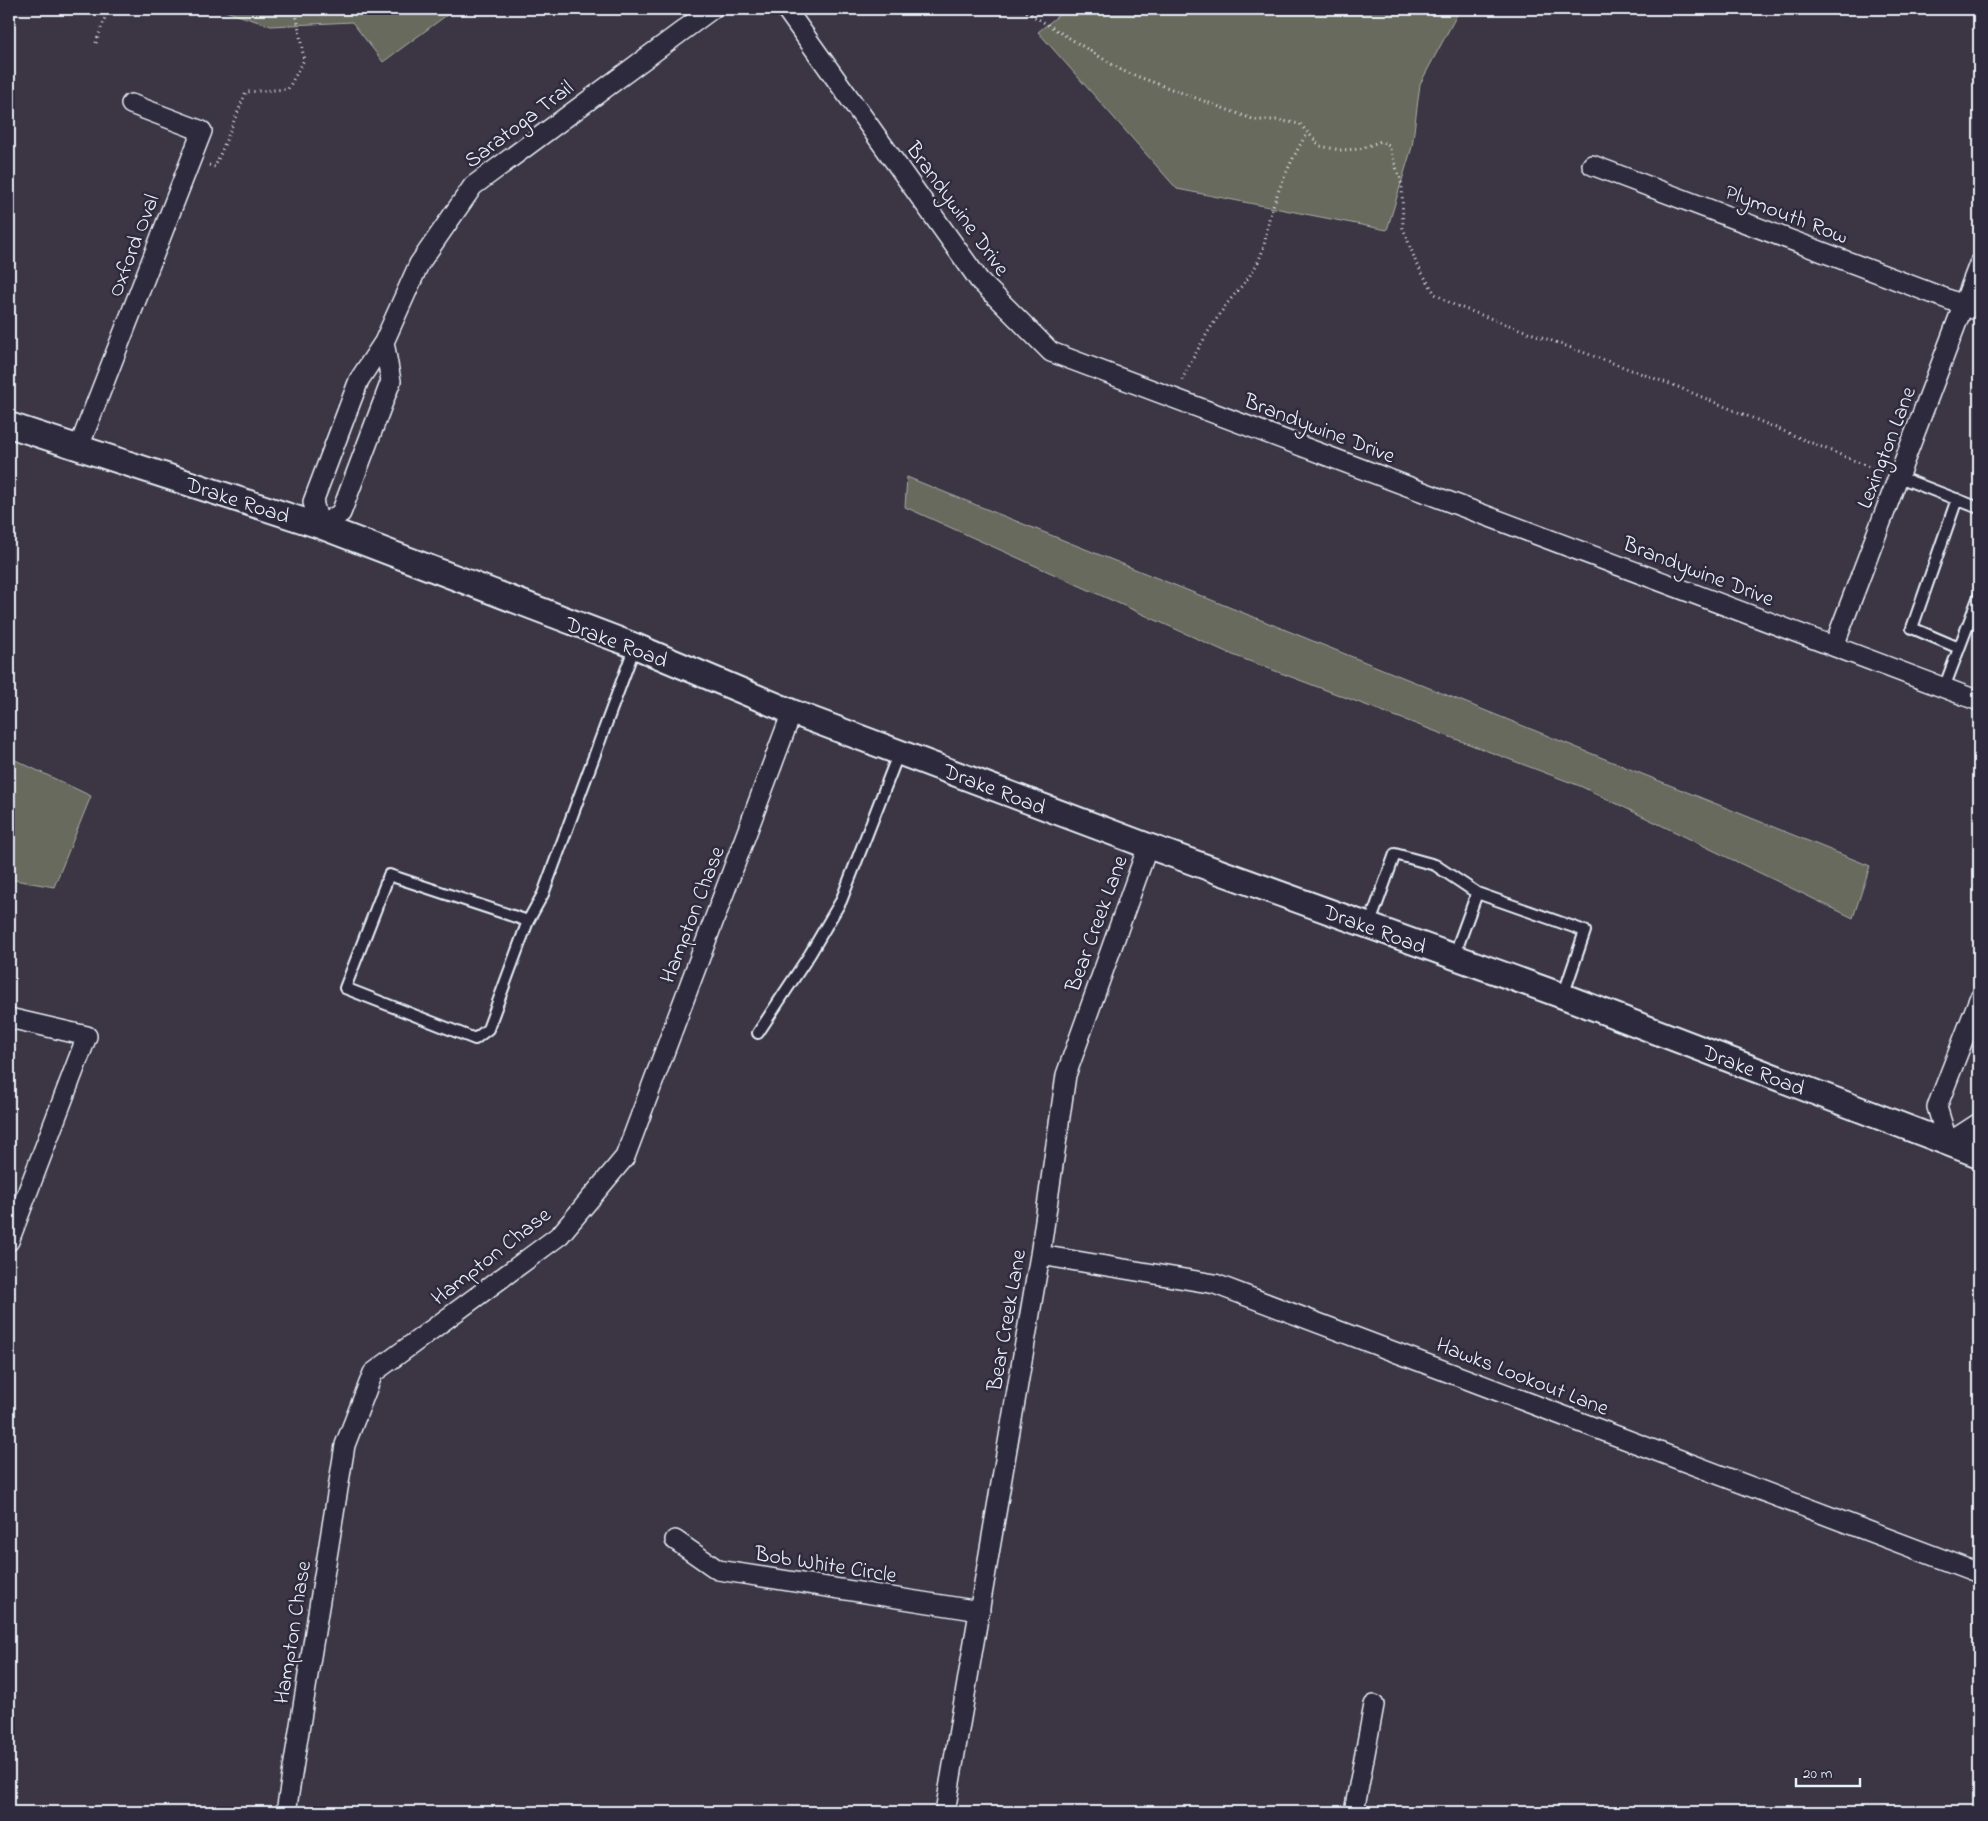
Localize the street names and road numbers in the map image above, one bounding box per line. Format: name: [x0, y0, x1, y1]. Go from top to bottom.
street label: Saratoga Trail: [458, 74, 582, 178]
street label: Brandywine Drive: [895, 135, 1016, 284]
street label: Plymouth Row: [1719, 178, 1852, 255]
street label: Oxford Oval: [101, 190, 169, 302]
street label: Lexington Lane: [1850, 382, 1927, 514]
street label: Brandywine Drive: [1237, 386, 1399, 474]
street label: Drake Road: [180, 470, 293, 534]
street label: Brandywine Drive: [1616, 529, 1778, 617]
street label: Drake Road: [559, 609, 672, 678]
street label: Drake Road: [937, 756, 1050, 825]
street label: Hampton Chase: [653, 842, 735, 988]
street label: Bear Creek Lane: [1058, 851, 1137, 998]
street label: Drake Road: [1317, 897, 1430, 964]
street label: Drake Road: [1696, 1037, 1809, 1106]
street label: Hampton Chase: [425, 1200, 559, 1314]
street label: Bear Creek Lane: [980, 1247, 1036, 1395]
street label: Hawks Lookout Lane: [1431, 1330, 1613, 1425]
street label: Bob White Circle: [751, 1539, 899, 1593]
street label: Hampton Chase: [267, 1559, 321, 1706]

